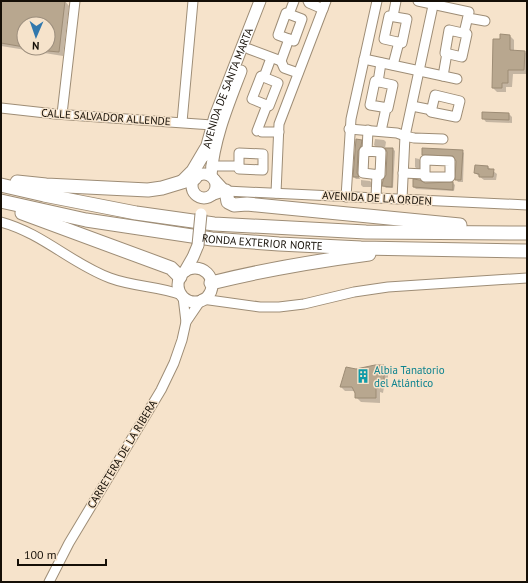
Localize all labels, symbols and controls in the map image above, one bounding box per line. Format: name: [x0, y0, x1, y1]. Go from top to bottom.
north arrow: [16, 16, 56, 56]
street label: AVENIDA DE SANTA MARTA: [199, 25, 256, 150]
text: N: [32, 39, 40, 53]
street label: CALLE SALVADOR ALLENDE: [41, 105, 171, 129]
street label: AVENIDA DE LA ORDEN: [322, 188, 432, 208]
street label: RONDA EXTERIOR NORTE: [201, 231, 323, 253]
place label: Albia Tanatorio del Atlántico: [374, 363, 445, 390]
building icon: Albia Tanatorio del Atlántico: [355, 368, 371, 384]
street label: CARRETERA DE LA RIBERA: [84, 397, 160, 511]
scale bar: [18, 541, 106, 567]
text: 100 m: [24, 547, 57, 562]

